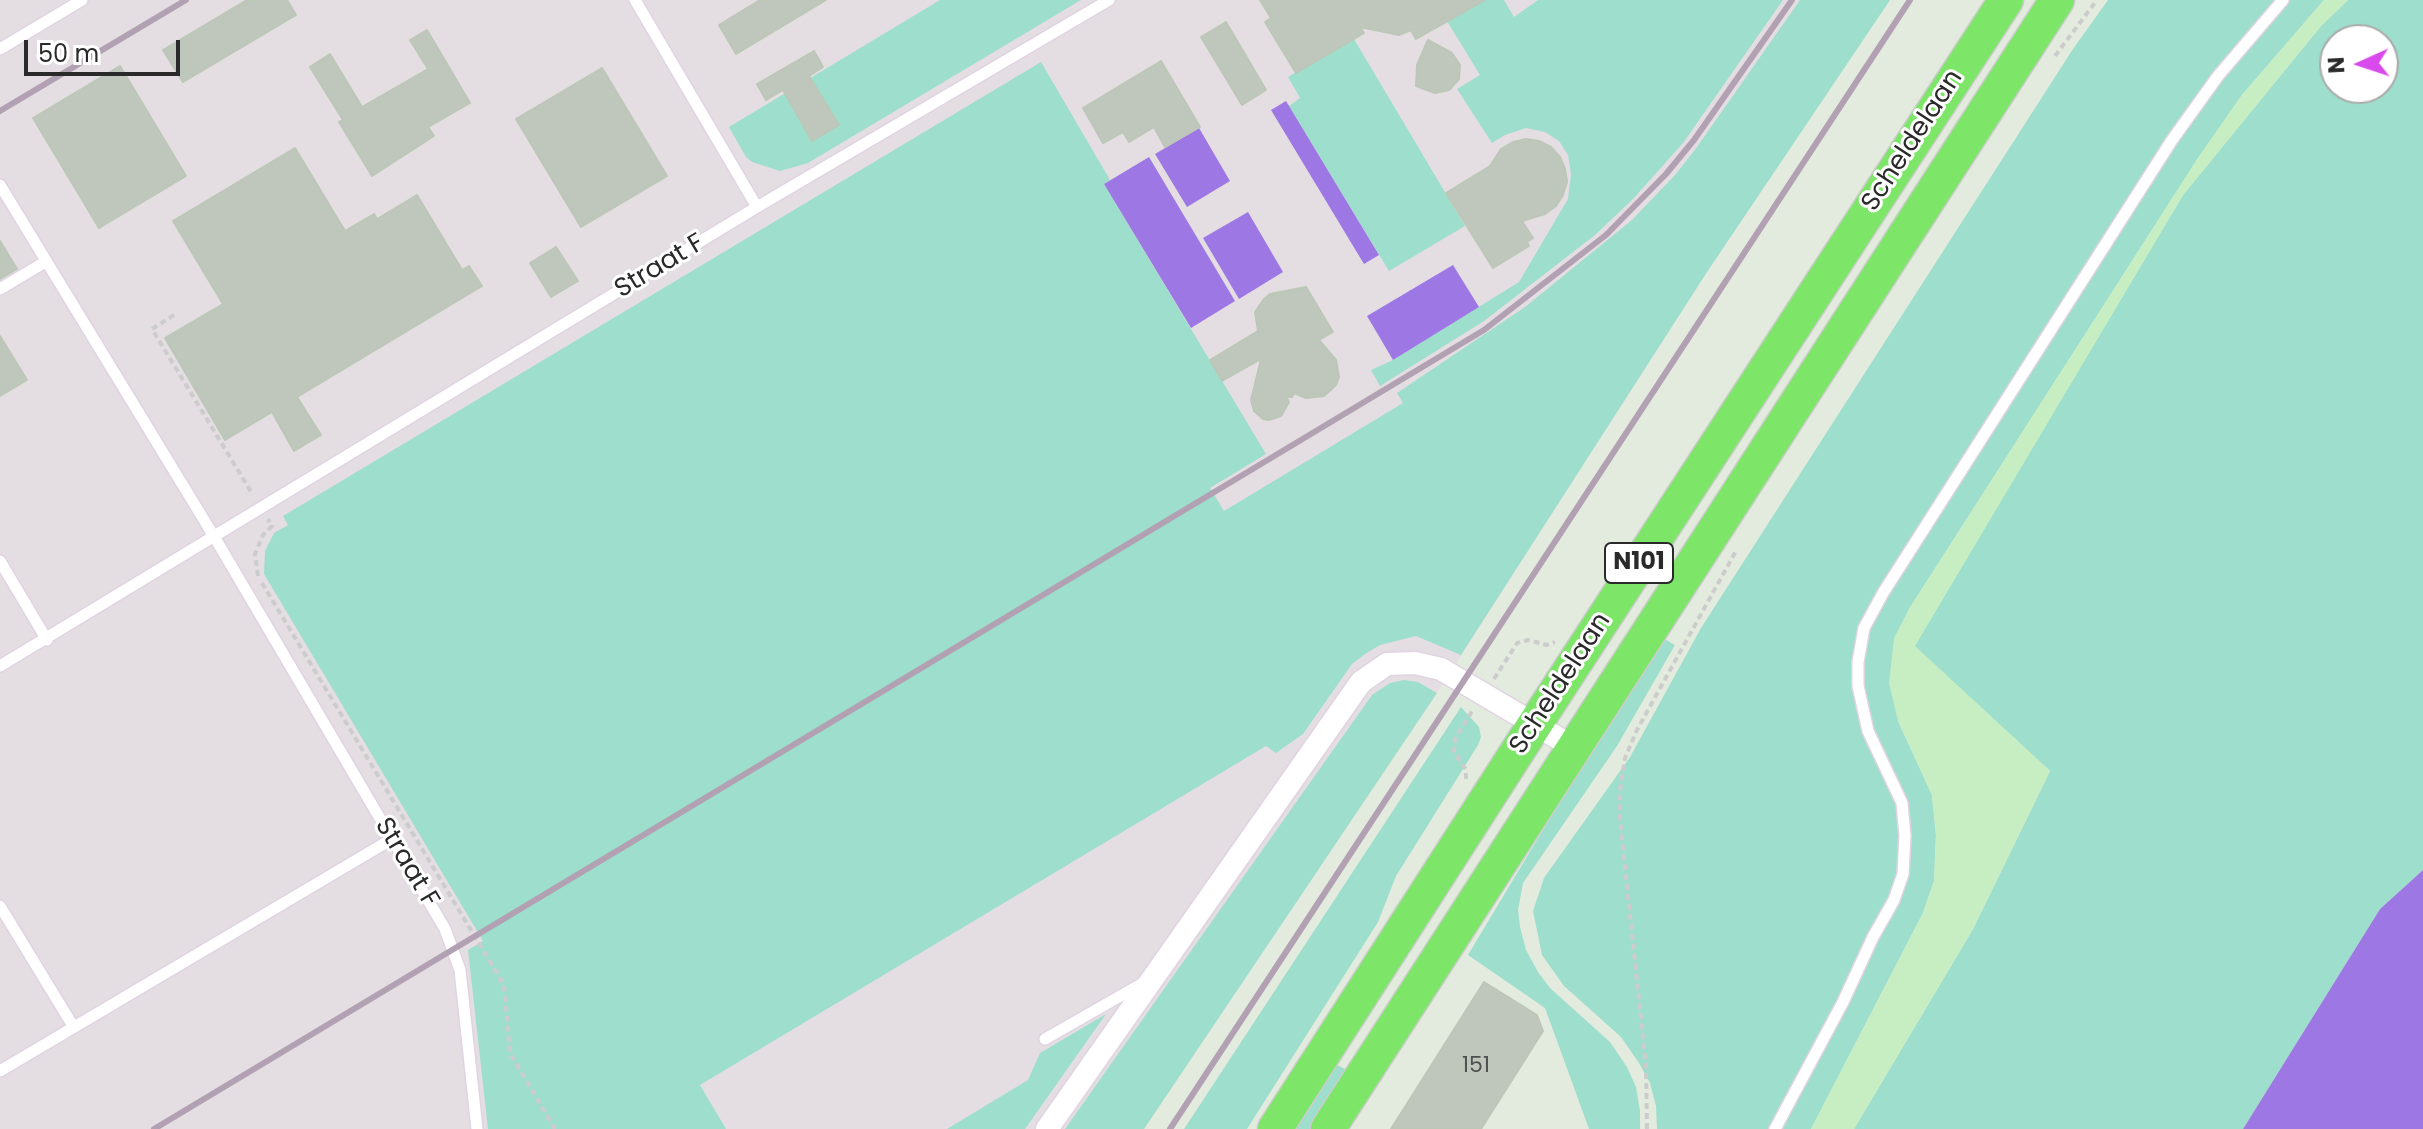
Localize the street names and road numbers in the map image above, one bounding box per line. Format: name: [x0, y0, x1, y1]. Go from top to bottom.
street label: Scheldelaan: [1856, 65, 1970, 217]
street label: Straat F: [609, 228, 711, 306]
road number: N101: [1605, 543, 1673, 583]
street label: Scheldelaan: [1504, 608, 1618, 760]
street label: Straat F: [367, 812, 445, 914]

